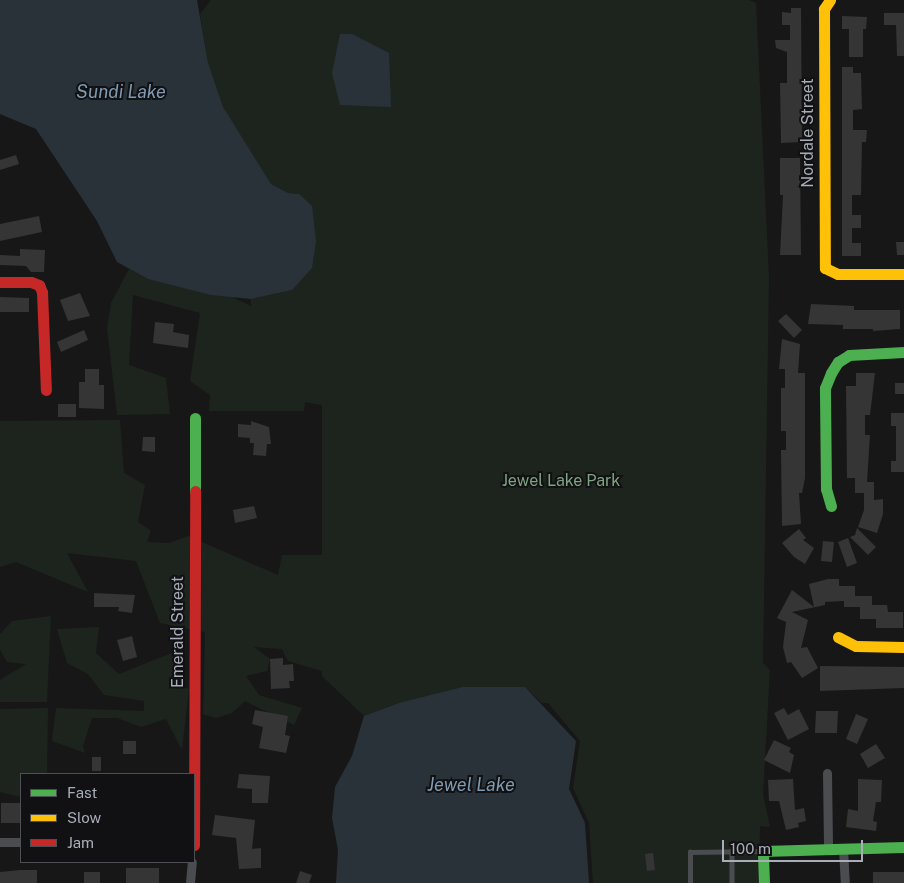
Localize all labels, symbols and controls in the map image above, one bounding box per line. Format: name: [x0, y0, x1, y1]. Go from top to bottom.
street label: Nordale Street: [798, 78, 818, 188]
water label: Sundi Lake: [76, 81, 166, 103]
park label: Jewel Lake Park: [502, 471, 620, 491]
street label: Emerald Street: [168, 576, 188, 688]
legend: [20, 773, 195, 863]
water label: Jewel Lake: [427, 774, 515, 796]
text: Fast: [67, 784, 97, 801]
text: Slow: [67, 809, 101, 826]
scale bar: [724, 830, 865, 862]
text: Jam: [67, 834, 94, 851]
text: 100 m: [730, 840, 771, 857]

